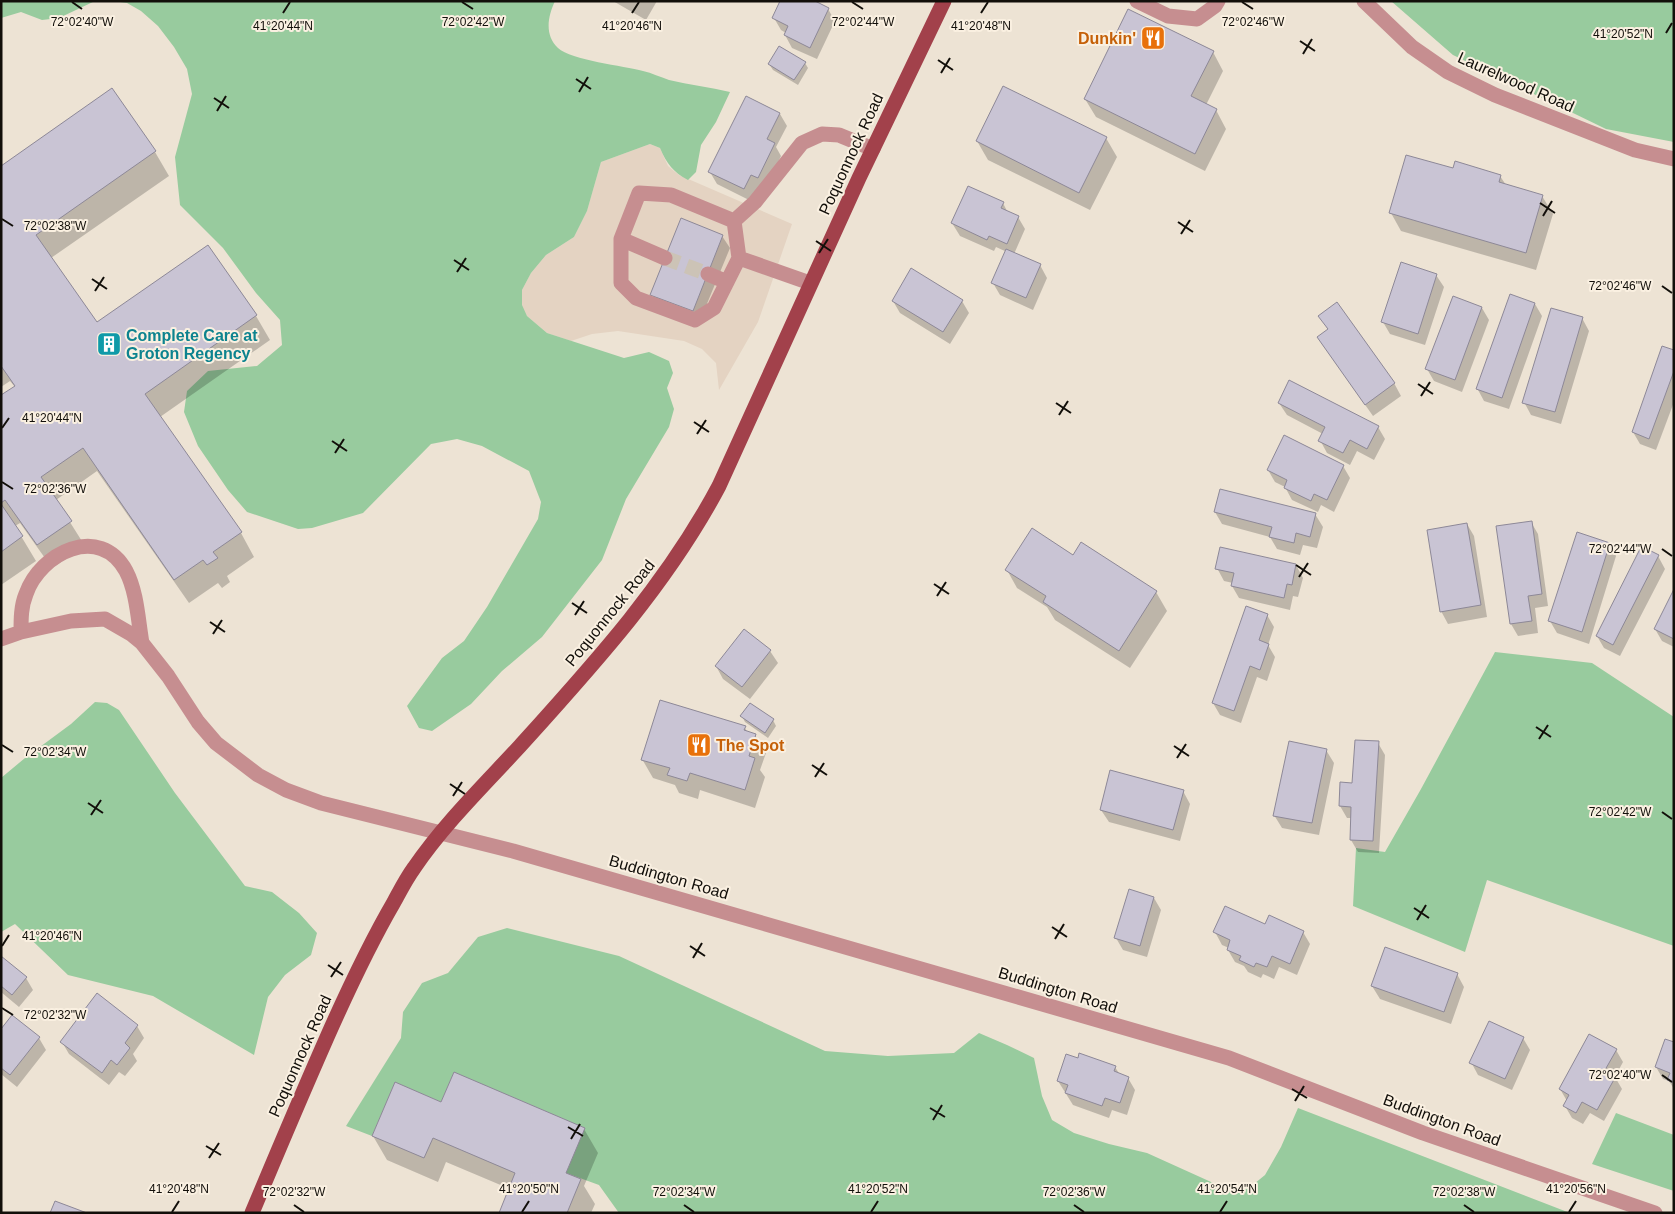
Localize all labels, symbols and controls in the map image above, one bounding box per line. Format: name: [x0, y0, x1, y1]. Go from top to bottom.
text: 72°02'40"W: [51, 15, 114, 29]
text: 72°02'42"W: [442, 15, 505, 29]
text: 72°02'44"W: [832, 15, 895, 29]
text: 72°02'46"W: [1222, 15, 1285, 29]
text: 41°20'44"N: [253, 19, 313, 33]
text: 41°20'46"N: [602, 19, 662, 33]
text: 41°20'48"N: [951, 19, 1011, 33]
restaurant icon: Dunkin': [1140, 25, 1166, 51]
text: 41°20'52"N: [1593, 27, 1653, 41]
place label: Dunkin': [1078, 30, 1136, 47]
street label: Laurelwood Road: [1455, 49, 1577, 115]
street label: Poquonnock Road: [815, 91, 887, 217]
text: 72°02'38"W: [24, 219, 87, 233]
text: 72°02'46"W: [1589, 279, 1652, 293]
place label: Complete Care at Groton Regency: [126, 327, 258, 362]
building icon: Complete Care at Groton Regency: [96, 331, 122, 357]
text: 41°20'44"N: [22, 411, 82, 425]
text: 72°02'36"W: [24, 482, 87, 496]
text: 72°02'44"W: [1589, 542, 1652, 556]
street label: Poquonnock Road: [562, 556, 658, 670]
restaurant icon: The Spot: [686, 732, 712, 758]
place label: The Spot: [716, 737, 785, 754]
text: 72°02'34"W: [24, 745, 87, 759]
text: 72°02'42"W: [1589, 805, 1652, 819]
street label: Buddington Road: [607, 852, 731, 902]
text: 41°20'46"N: [22, 929, 82, 943]
street label: Buddington Road: [996, 964, 1120, 1016]
street label: Poquonnock Road: [265, 992, 335, 1120]
text: 72°02'32"W: [24, 1008, 87, 1022]
text: 72°02'40"W: [1589, 1068, 1652, 1082]
street label: Buddington Road: [1381, 1091, 1503, 1149]
text: 41°20'48"N: [149, 1182, 209, 1196]
text: 41°20'50"N: [499, 1182, 559, 1196]
text: 41°20'52"N: [848, 1182, 908, 1196]
text: 41°20'54"N: [1197, 1182, 1257, 1196]
text: 41°20'56"N: [1546, 1182, 1606, 1196]
text: 72°02'32"W: [263, 1185, 326, 1199]
text: 72°02'34"W: [653, 1185, 716, 1199]
text: 72°02'36"W: [1043, 1185, 1106, 1199]
text: 72°02'38"W: [1433, 1185, 1496, 1199]

